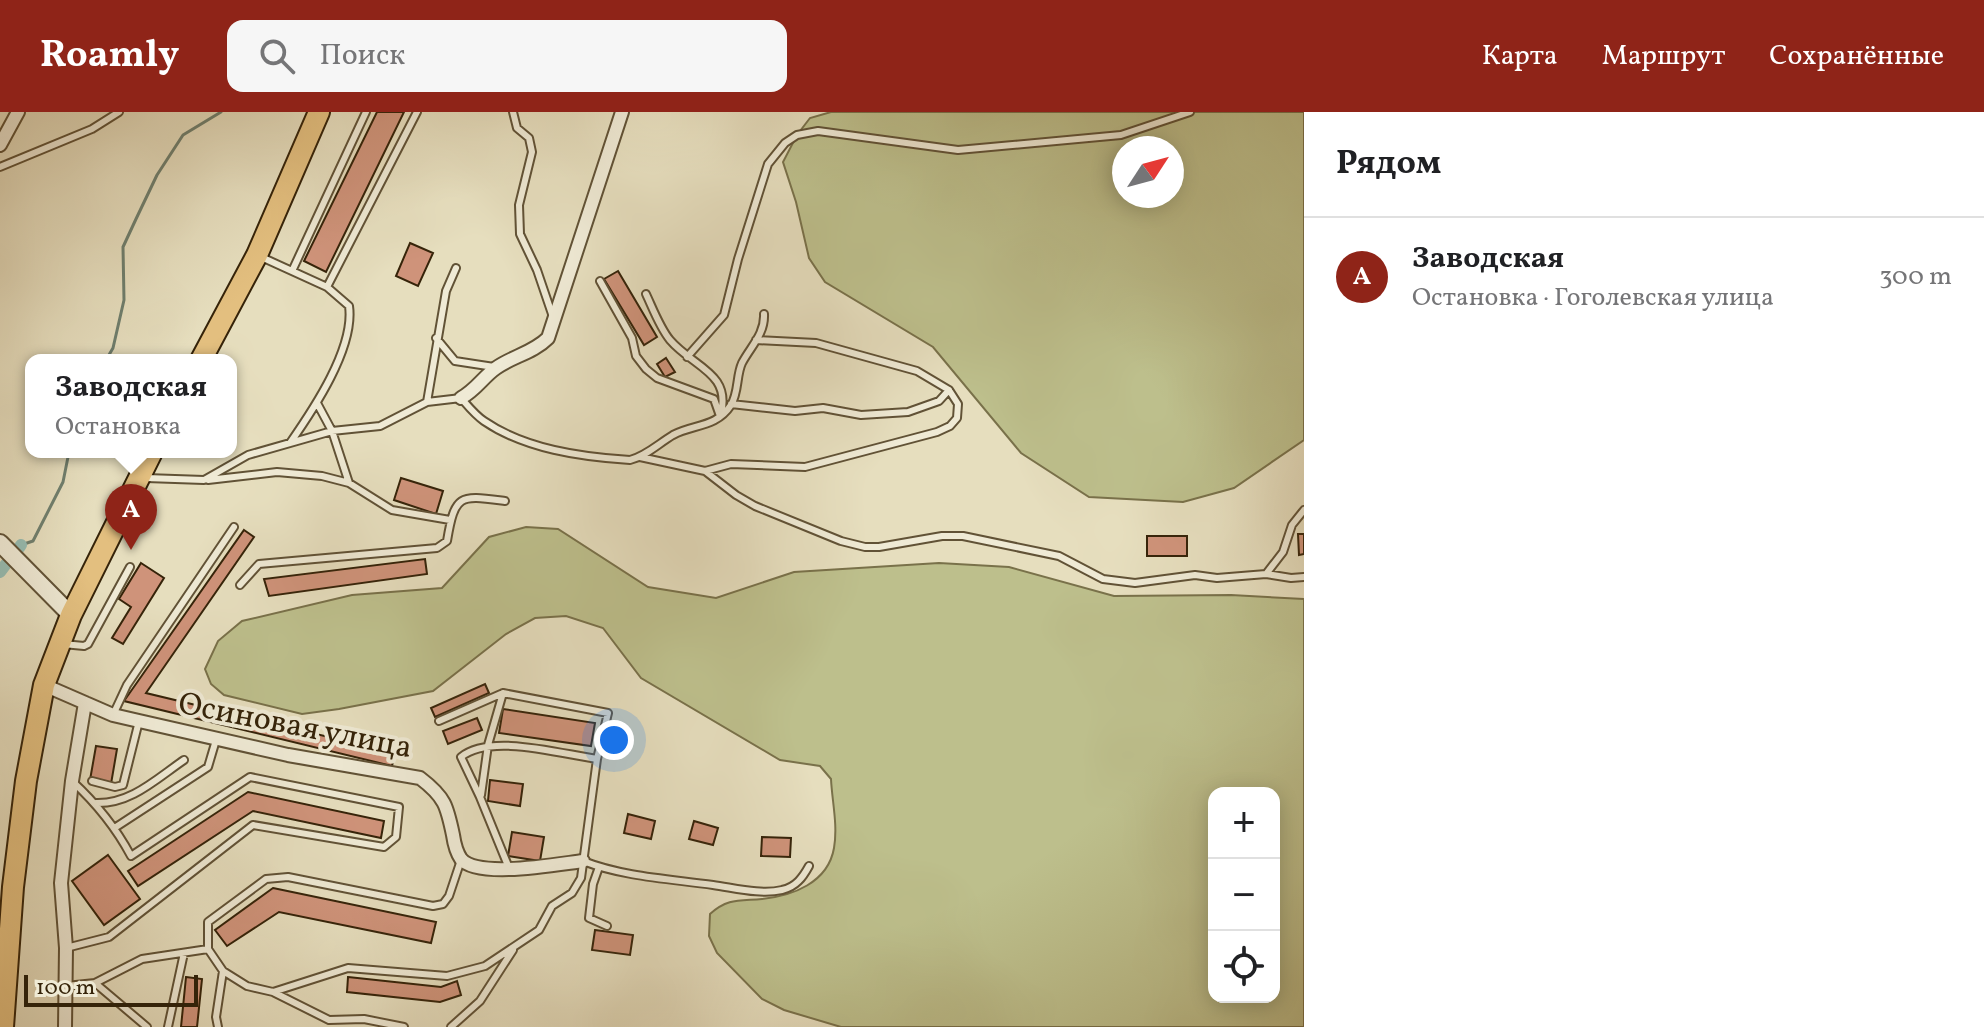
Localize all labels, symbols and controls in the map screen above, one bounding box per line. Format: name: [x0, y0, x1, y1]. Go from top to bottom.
search box: [227, 20, 787, 92]
text: Roamly: [40, 30, 179, 83]
icon: search: [255, 34, 299, 78]
text: Поиск: [319, 35, 405, 77]
text: Карта: [1482, 37, 1558, 76]
text: Маршрут: [1602, 37, 1725, 76]
text: Сохранённые: [1769, 37, 1944, 76]
north arrow: [1112, 136, 1184, 208]
text: Рядом: [1336, 141, 1441, 188]
text: Заводская: [1412, 238, 1564, 280]
text: A: [1353, 259, 1371, 295]
text: 300 m: [1879, 259, 1952, 295]
text: Остановка · Гоголевская улица: [1412, 280, 1774, 316]
popup: [25, 354, 237, 458]
text: Заводская: [55, 367, 207, 409]
text: Остановка: [55, 409, 181, 445]
pin: A: [105, 484, 157, 550]
street label: Осиновая улица: [174, 683, 416, 771]
your location: [594, 720, 634, 760]
map controls: [1208, 787, 1280, 1003]
button: +: [1208, 787, 1280, 859]
button: −: [1208, 859, 1280, 931]
button: locate: [1208, 931, 1280, 1003]
scale bar: [24, 971, 198, 1007]
text: 100 m: [36, 973, 95, 1004]

